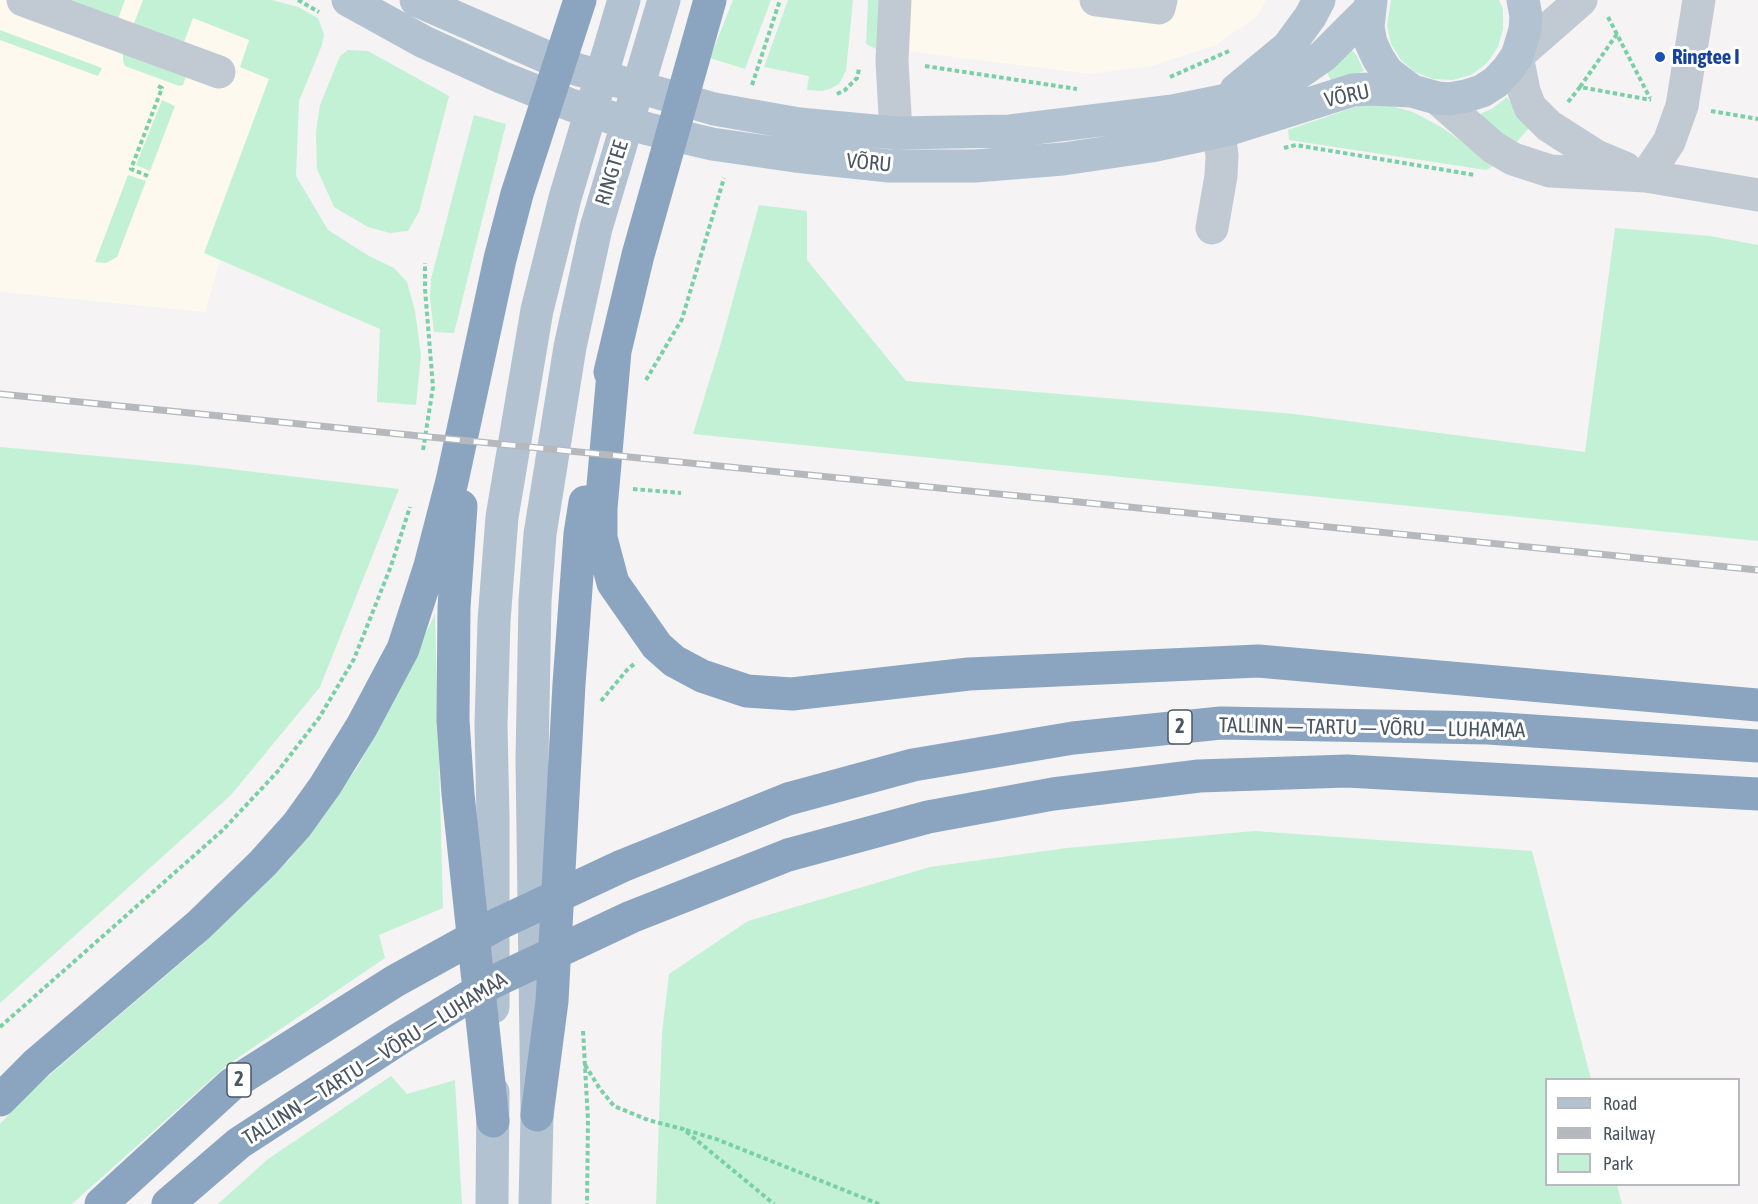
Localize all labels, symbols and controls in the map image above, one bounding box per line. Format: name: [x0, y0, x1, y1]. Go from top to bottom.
place label: Ringtee I: [1672, 44, 1740, 70]
marker: Ringtee I: [1653, 50, 1667, 64]
street label: VÕRU: [1322, 79, 1372, 113]
street label: RINGTEE: [590, 138, 634, 208]
street label: VÕRU: [845, 148, 893, 178]
road number: 2: [1168, 710, 1192, 744]
street label: TALLINN — TARTU — VÕRU — LUHAMAA: [1219, 713, 1525, 743]
street label: TALLINN — TARTU — VÕRU — LUHAMAA: [238, 967, 512, 1151]
road number: 2: [227, 1063, 251, 1097]
legend: [1545, 1078, 1740, 1186]
text: Road: [1603, 1093, 1637, 1114]
text: Railway: [1603, 1123, 1655, 1144]
text: Park: [1603, 1153, 1633, 1174]

